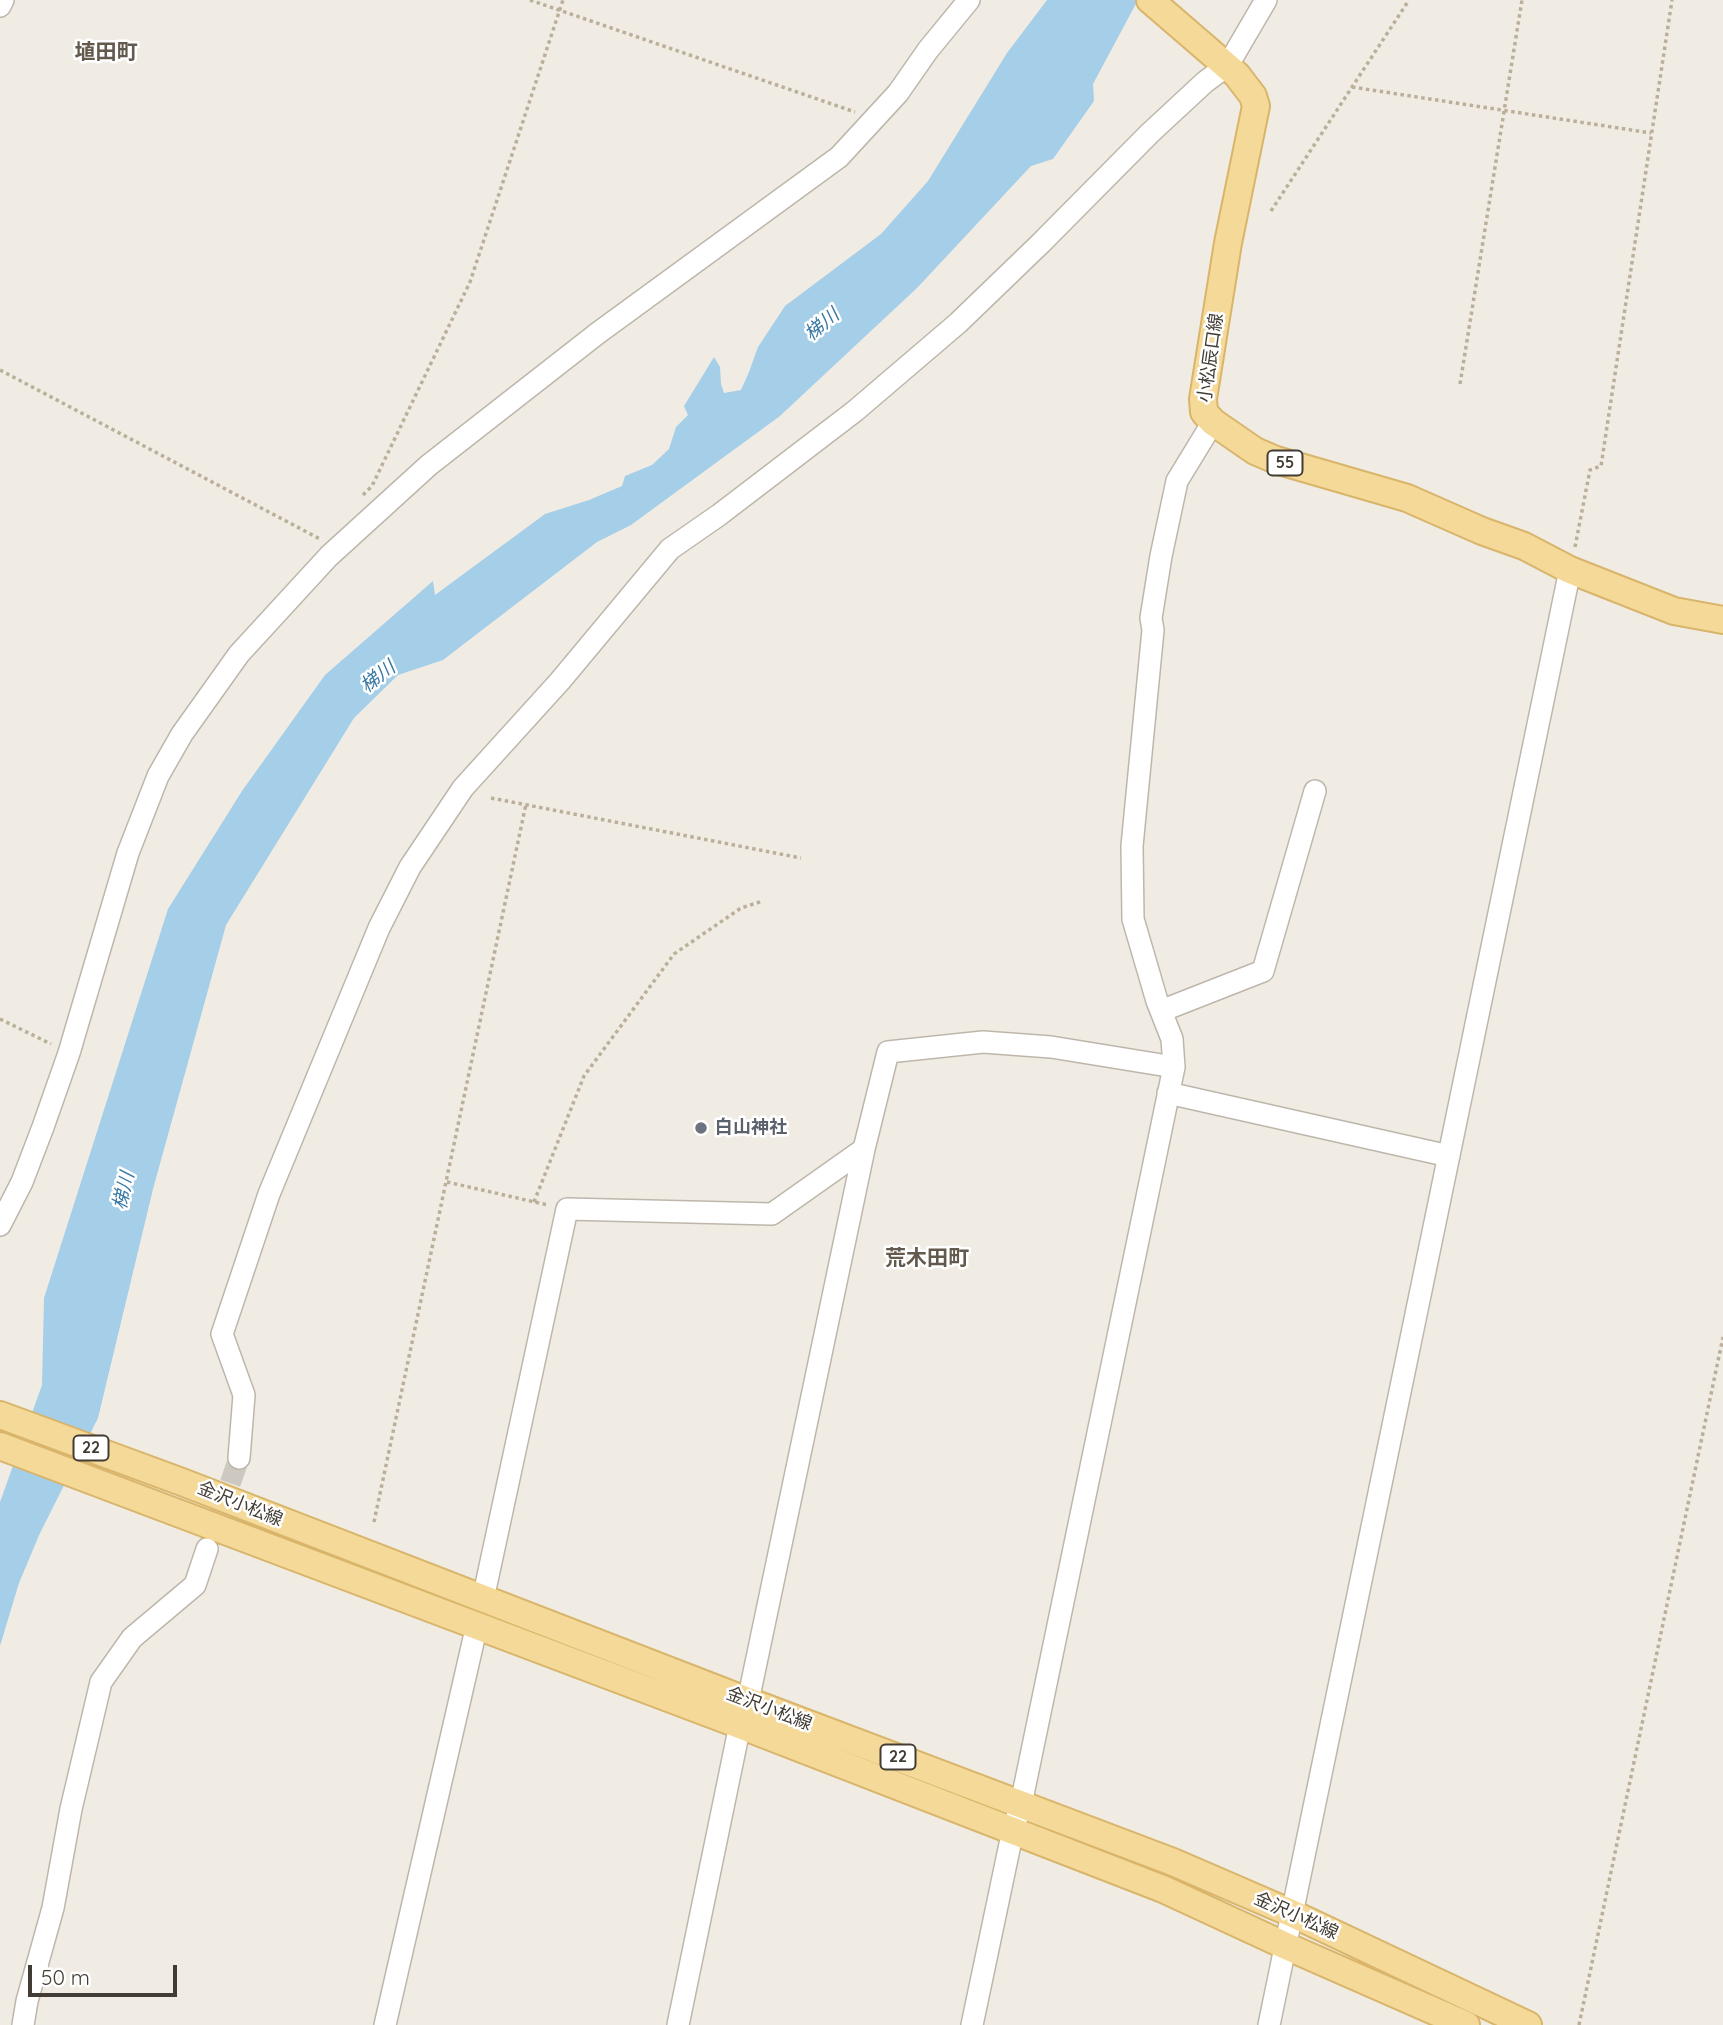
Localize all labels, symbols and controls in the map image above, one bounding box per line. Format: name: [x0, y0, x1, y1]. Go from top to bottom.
district label: 埴田町: [75, 40, 137, 66]
water label: 梯川: [800, 304, 844, 346]
street label: 小松辰口線: [1194, 312, 1228, 404]
road number: 55: [1268, 450, 1302, 476]
water label: 梯川: [356, 656, 400, 698]
place label: 白山神社: [715, 1117, 787, 1139]
marker: 白山神社: [693, 1120, 709, 1136]
water label: 梯川: [109, 1170, 139, 1212]
district label: 荒木田町: [885, 1246, 969, 1272]
road number: 22: [74, 1436, 108, 1460]
street label: 金沢小松線: [194, 1477, 286, 1531]
street label: 金沢小松線: [723, 1683, 815, 1735]
road number: 22: [880, 1744, 916, 1770]
street label: 金沢小松線: [1250, 1888, 1342, 1944]
scale bar: [32, 1952, 180, 1996]
text: 50 m: [41, 1964, 90, 1990]

